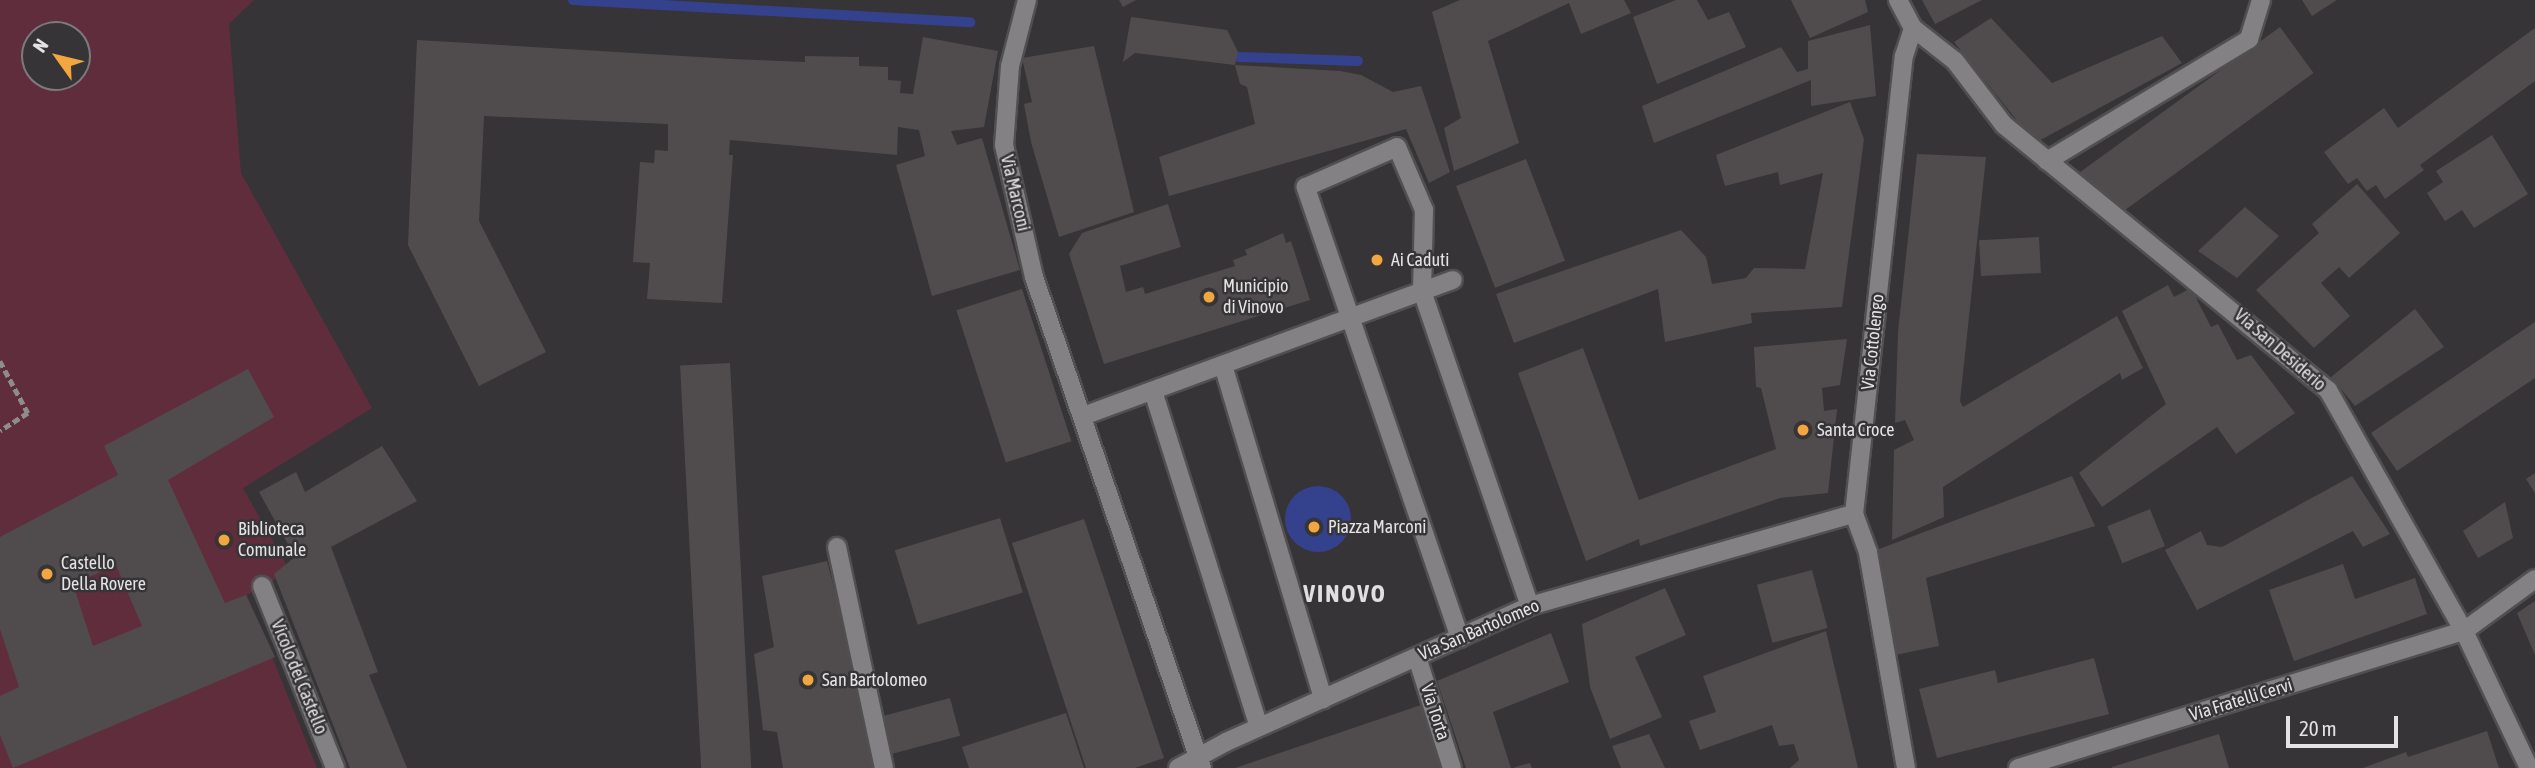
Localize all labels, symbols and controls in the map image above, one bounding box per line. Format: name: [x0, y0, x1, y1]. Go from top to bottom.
north arrow: [21, 21, 91, 91]
text: N: [28, 35, 53, 56]
street label: Via Marconi: [996, 153, 1034, 233]
place label: Ai Caduti: [1391, 249, 1449, 271]
marker: Ai Caduti: [1369, 252, 1385, 268]
place label: Municipio di Vinovo: [1223, 276, 1289, 318]
marker: Municipio di Vinovo: [1201, 289, 1217, 305]
street label: Via Cottolengo: [1857, 293, 1889, 391]
street label: Via San Desiderio: [2230, 304, 2330, 396]
place label: Santa Croce: [1817, 419, 1894, 441]
marker: Santa Croce: [1795, 422, 1811, 438]
place label: Piazza Marconi: [1328, 516, 1426, 538]
place label: Biblioteca Comunale: [238, 519, 306, 562]
marker: Piazza Marconi: [1306, 519, 1322, 535]
marker: Biblioteca Comunale: [216, 532, 232, 548]
place label: Castello Della Rovere: [61, 553, 146, 596]
marker: Castello Della Rovere: [39, 566, 55, 582]
district label: VINOVO: [1304, 580, 1386, 608]
street label: Via San Bartolomeo: [1415, 595, 1543, 665]
street label: Vicolo del Castello: [266, 617, 332, 737]
place label: San Bartolomeo: [822, 669, 927, 691]
marker: San Bartolomeo: [800, 672, 816, 688]
street label: Via Fratelli Cervi: [2187, 674, 2295, 726]
street label: Via Torta: [1416, 681, 1454, 743]
scale bar: [2290, 702, 2402, 746]
text: 20 m: [2299, 716, 2337, 740]

